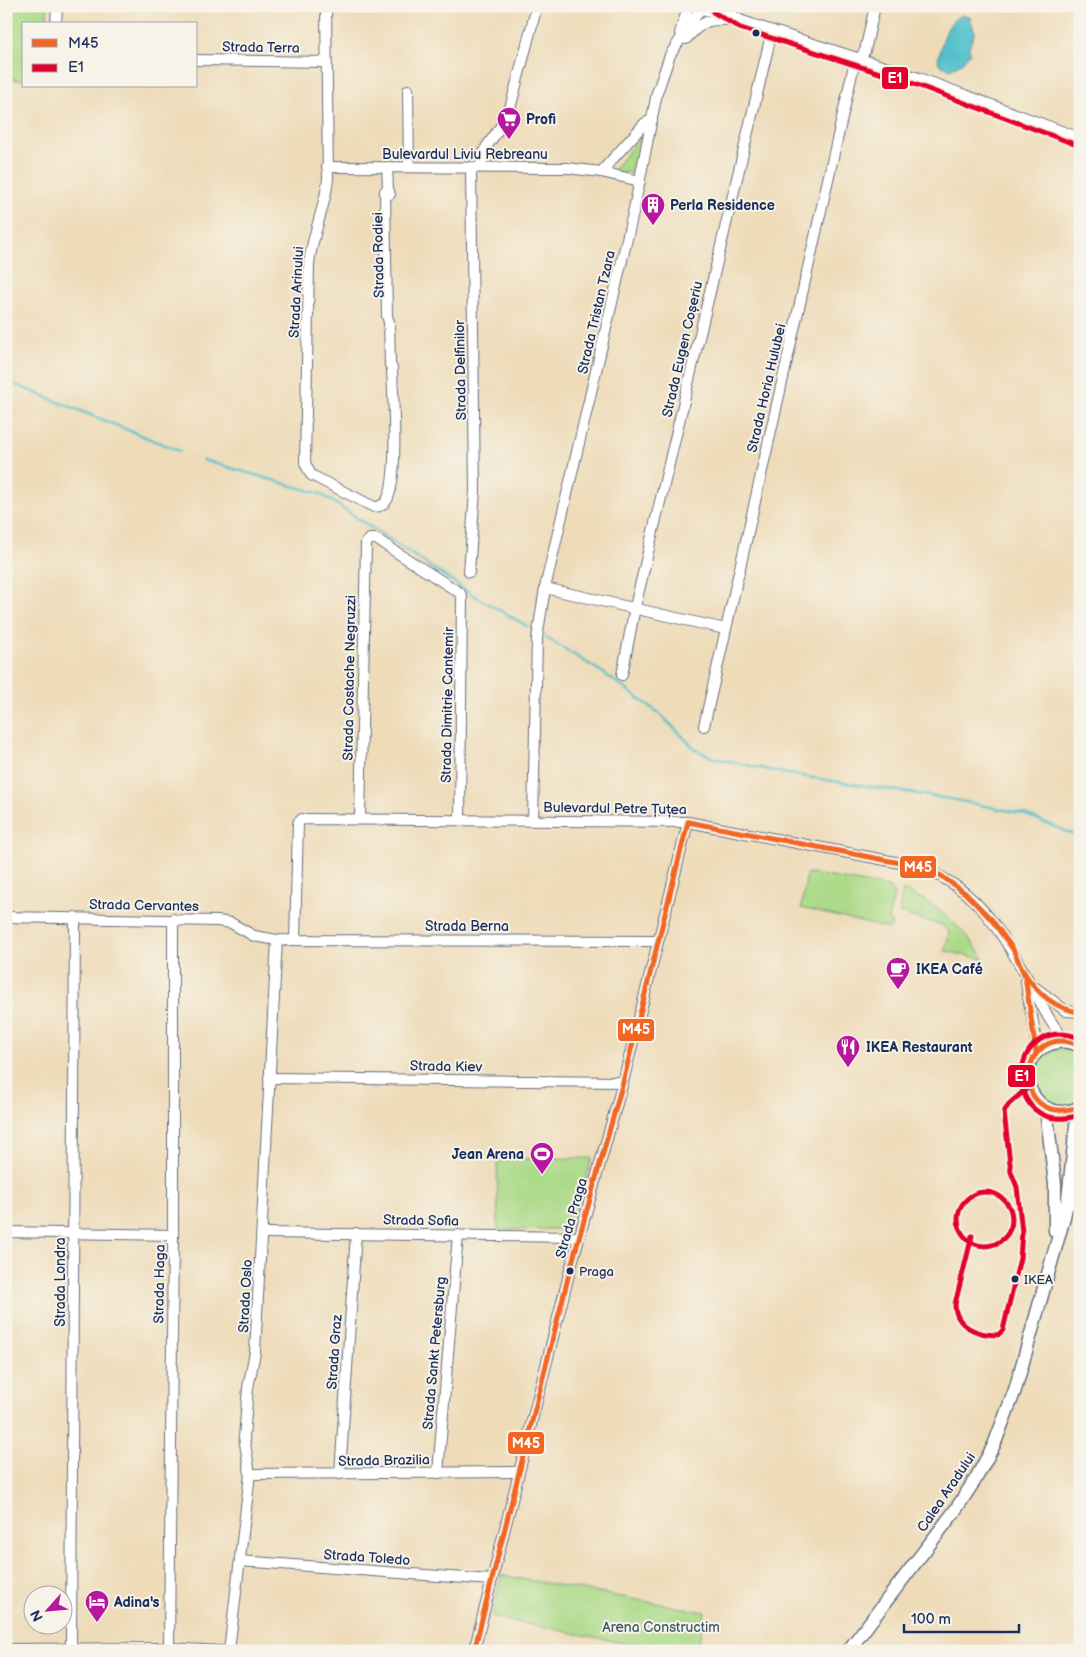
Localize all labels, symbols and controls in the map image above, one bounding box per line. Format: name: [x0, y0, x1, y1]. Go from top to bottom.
legend: [22, 22, 198, 88]
unlabelled marker: [751, 28, 761, 38]
text: M45: [68, 34, 99, 53]
street label: Strada Terra: [222, 38, 300, 57]
text: E1: [68, 58, 84, 77]
line badge: E1: [881, 66, 909, 90]
text: E1: [888, 70, 903, 87]
supermarket icon: Profi: [496, 106, 522, 140]
place label: Profi: [526, 111, 556, 128]
street label: Bulevardul Liviu Rebreanu: [382, 146, 548, 163]
building icon: Perla Residence: [640, 192, 666, 226]
place label: Perla Residence: [670, 197, 775, 214]
street label: Strada Rodiei: [369, 212, 388, 298]
street label: Strada Arinului: [286, 246, 307, 338]
street label: Strada Tristan Tzara: [574, 249, 619, 376]
street label: Strada Eugen Coșeriu: [659, 279, 706, 419]
street label: Strada Delfinilor: [451, 319, 470, 420]
street label: Strada Horia Hulubei: [743, 322, 790, 454]
street label: Strada Costache Negruzzi: [340, 595, 359, 761]
street label: Strada Dimitrie Cantemir: [438, 626, 457, 783]
street label: Bulevardul Petre Țuțea: [543, 799, 687, 818]
line badge: M45: [899, 855, 937, 879]
text: M45: [904, 859, 932, 876]
street label: Strada Cervantes: [89, 896, 199, 915]
street label: Strada Berna: [425, 918, 509, 935]
cafe icon: IKEA Café: [885, 956, 911, 990]
place label: IKEA Café: [916, 961, 984, 978]
line badge: M45: [617, 1018, 655, 1042]
text: M45: [622, 1021, 650, 1038]
restaurant icon: IKEA Restaurant: [835, 1034, 861, 1068]
place label: IKEA Restaurant: [866, 1039, 973, 1056]
street label: Strada Kiev: [410, 1057, 483, 1076]
line badge: E1: [1007, 1064, 1036, 1088]
text: E1: [1015, 1068, 1030, 1085]
sports icon: Jean Arena: [529, 1141, 555, 1175]
place label: Jean Arena: [452, 1146, 524, 1163]
street label: Strada Praga: [552, 1176, 591, 1260]
street label: Strada Sofia: [383, 1211, 459, 1230]
street label: Strada Londra: [52, 1237, 69, 1327]
street label: Strada Haga: [150, 1244, 169, 1324]
street label: Strada Oslo: [235, 1259, 256, 1333]
place label: Praga: [579, 1264, 614, 1280]
marker: Praga: [565, 1266, 575, 1276]
place label: IKEA: [1024, 1272, 1053, 1288]
marker: IKEA: [1010, 1274, 1020, 1284]
street label: Strada Sankt Petersburg: [419, 1276, 450, 1430]
street label: Strada Graz: [323, 1314, 346, 1390]
line badge: M45: [507, 1431, 545, 1455]
text: M45: [512, 1435, 540, 1452]
street label: Calea Aradului: [914, 1449, 979, 1535]
street label: Strada Brazilia: [338, 1451, 430, 1470]
street label: Strada Toledo: [323, 1546, 411, 1569]
north arrow: [22, 1584, 72, 1634]
hotel icon: Adina's: [84, 1589, 110, 1623]
place label: Adina's: [113, 1594, 160, 1611]
scale bar: [904, 1602, 1018, 1634]
text: N: [27, 1607, 47, 1624]
text: 100 m: [911, 1610, 951, 1629]
park label: Arena Constructim: [602, 1619, 720, 1636]

